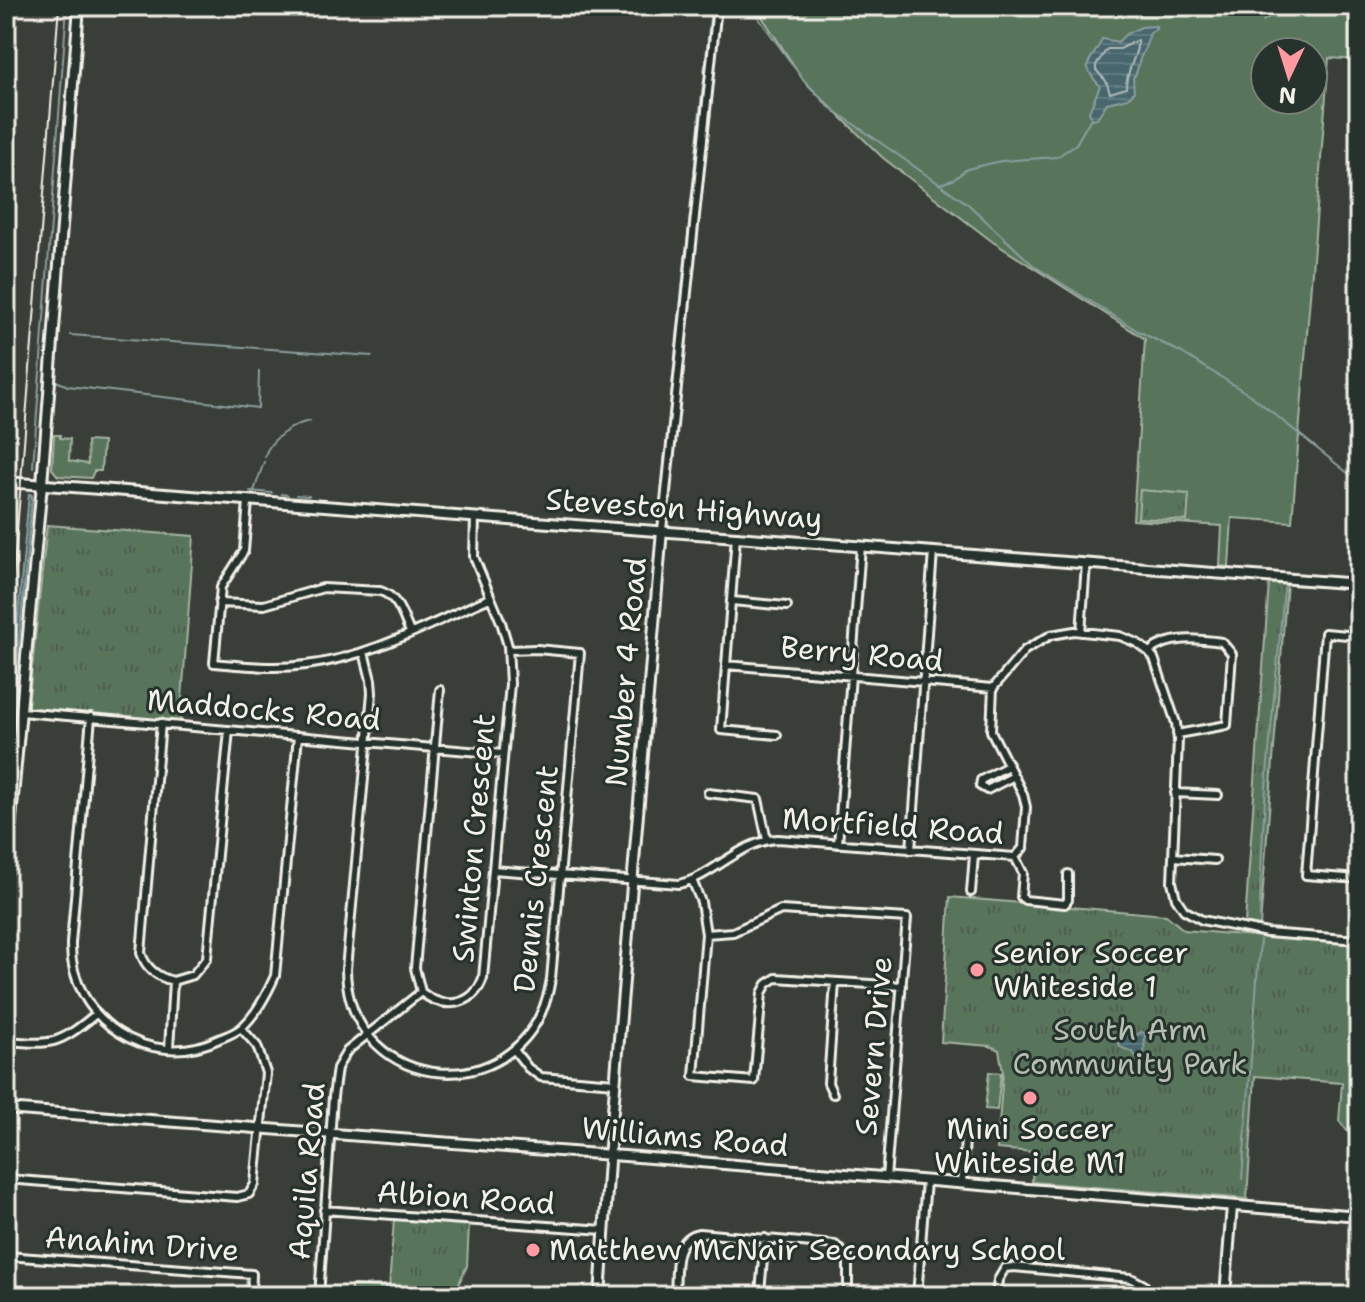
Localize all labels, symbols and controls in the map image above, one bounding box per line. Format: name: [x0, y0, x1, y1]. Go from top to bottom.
north arrow: [1249, 36, 1329, 116]
text: N: [1278, 80, 1297, 111]
street label: Steveston Highway: [544, 478, 824, 539]
street label: Number 4 Road: [595, 555, 656, 789]
street label: Berry Road: [779, 626, 945, 681]
street label: Maddocks Road: [145, 679, 383, 740]
street label: Swinton Crescent: [442, 712, 505, 964]
street label: Dennis Crescent: [503, 763, 568, 995]
street label: Mortfield Road: [781, 797, 1005, 854]
place label: Senior Soccer Whiteside 1: [993, 932, 1188, 1007]
street label: Severn Drive: [845, 955, 902, 1137]
marker: Senior Soccer Whiteside 1: [968, 961, 986, 979]
park label: South Arm Community Park: [1012, 1009, 1248, 1084]
street label: Aquila Road: [278, 1081, 335, 1261]
marker: Mini Soccer Whiteside M1: [1021, 1089, 1039, 1107]
street label: Williams Road: [580, 1107, 790, 1166]
place label: Mini Soccer Whiteside M1: [934, 1108, 1126, 1183]
street label: Albion Road: [376, 1171, 556, 1224]
street label: Anahim Drive: [44, 1216, 241, 1271]
place label: Matthew McNair Secondary School: [549, 1229, 1065, 1270]
marker: Matthew McNair Secondary School: [524, 1241, 542, 1259]

